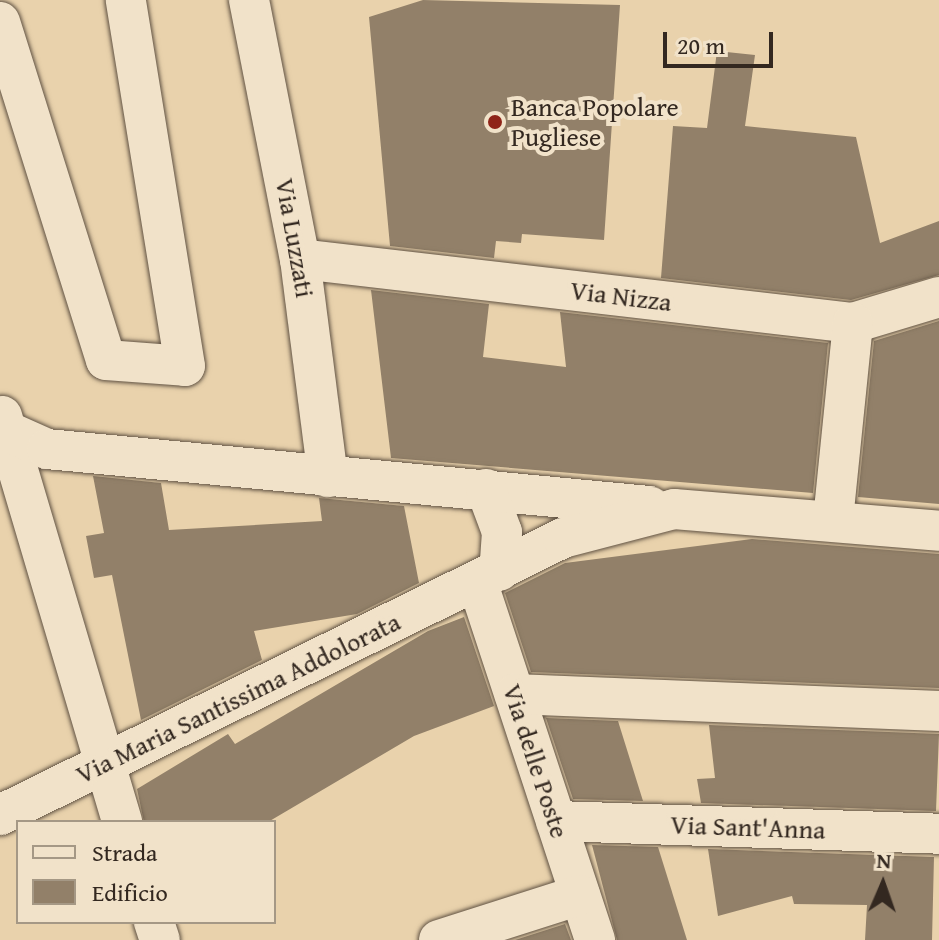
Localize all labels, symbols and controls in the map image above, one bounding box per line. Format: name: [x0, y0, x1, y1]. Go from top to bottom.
scale bar: [667, 16, 777, 66]
text: 20 m: [677, 28, 725, 63]
place label: Banca Popolare Pugliese: [511, 91, 679, 152]
marker: Banca Popolare Pugliese: [486, 113, 504, 131]
street label: Via Luzzati: [269, 176, 321, 300]
street label: Via Nizza: [569, 274, 673, 318]
street label: Via Maria Santissima Addolorata: [71, 606, 405, 790]
street label: Via delle Poste: [496, 680, 576, 842]
street label: Via Sant'Anna: [670, 809, 826, 845]
legend: [16, 820, 276, 924]
text: Strada: [92, 835, 157, 870]
north arrow: [843, 844, 923, 924]
text: N: [876, 844, 892, 876]
text: Edificio: [92, 875, 168, 910]

